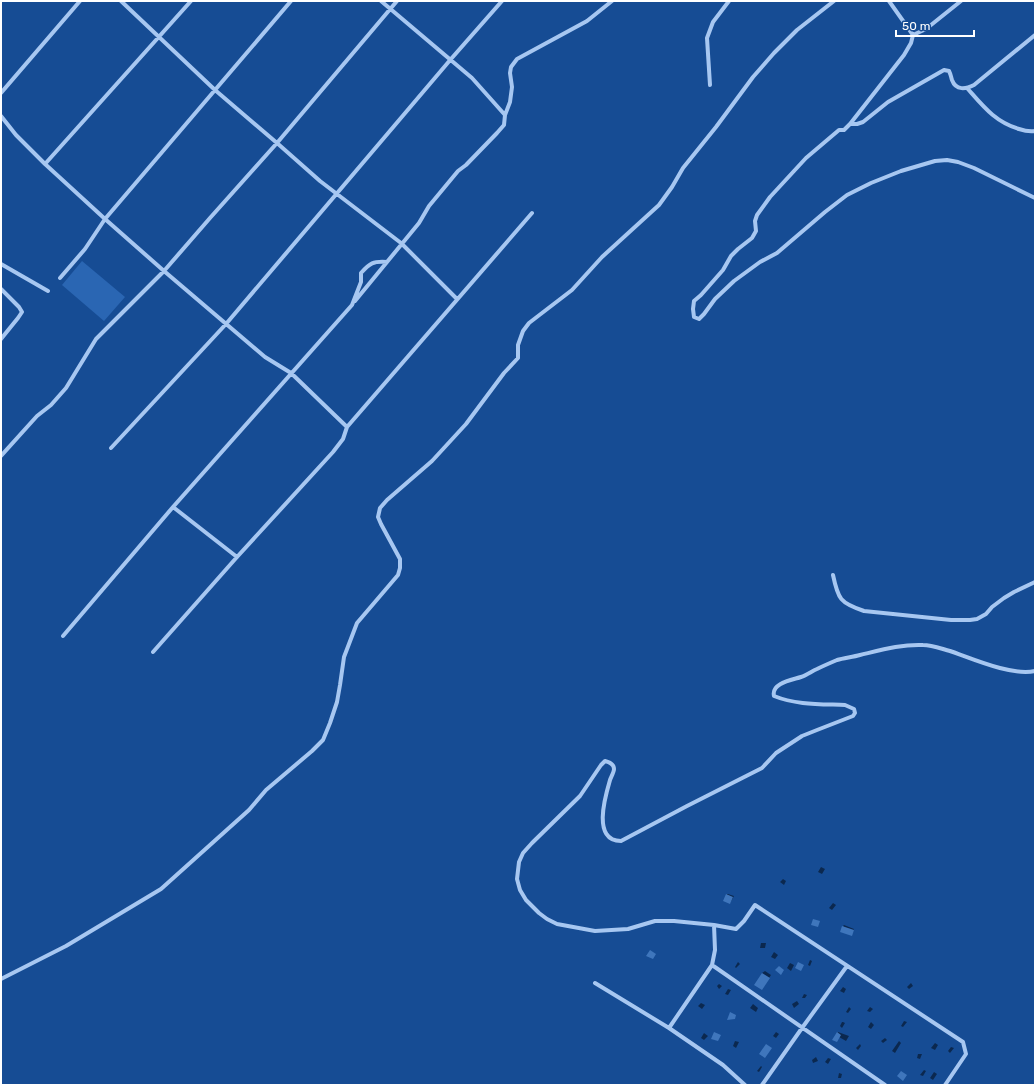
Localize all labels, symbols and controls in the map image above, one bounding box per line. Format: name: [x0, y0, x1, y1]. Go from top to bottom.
scale bar: [896, 12, 974, 38]
text: 50 m: [902, 19, 930, 33]

